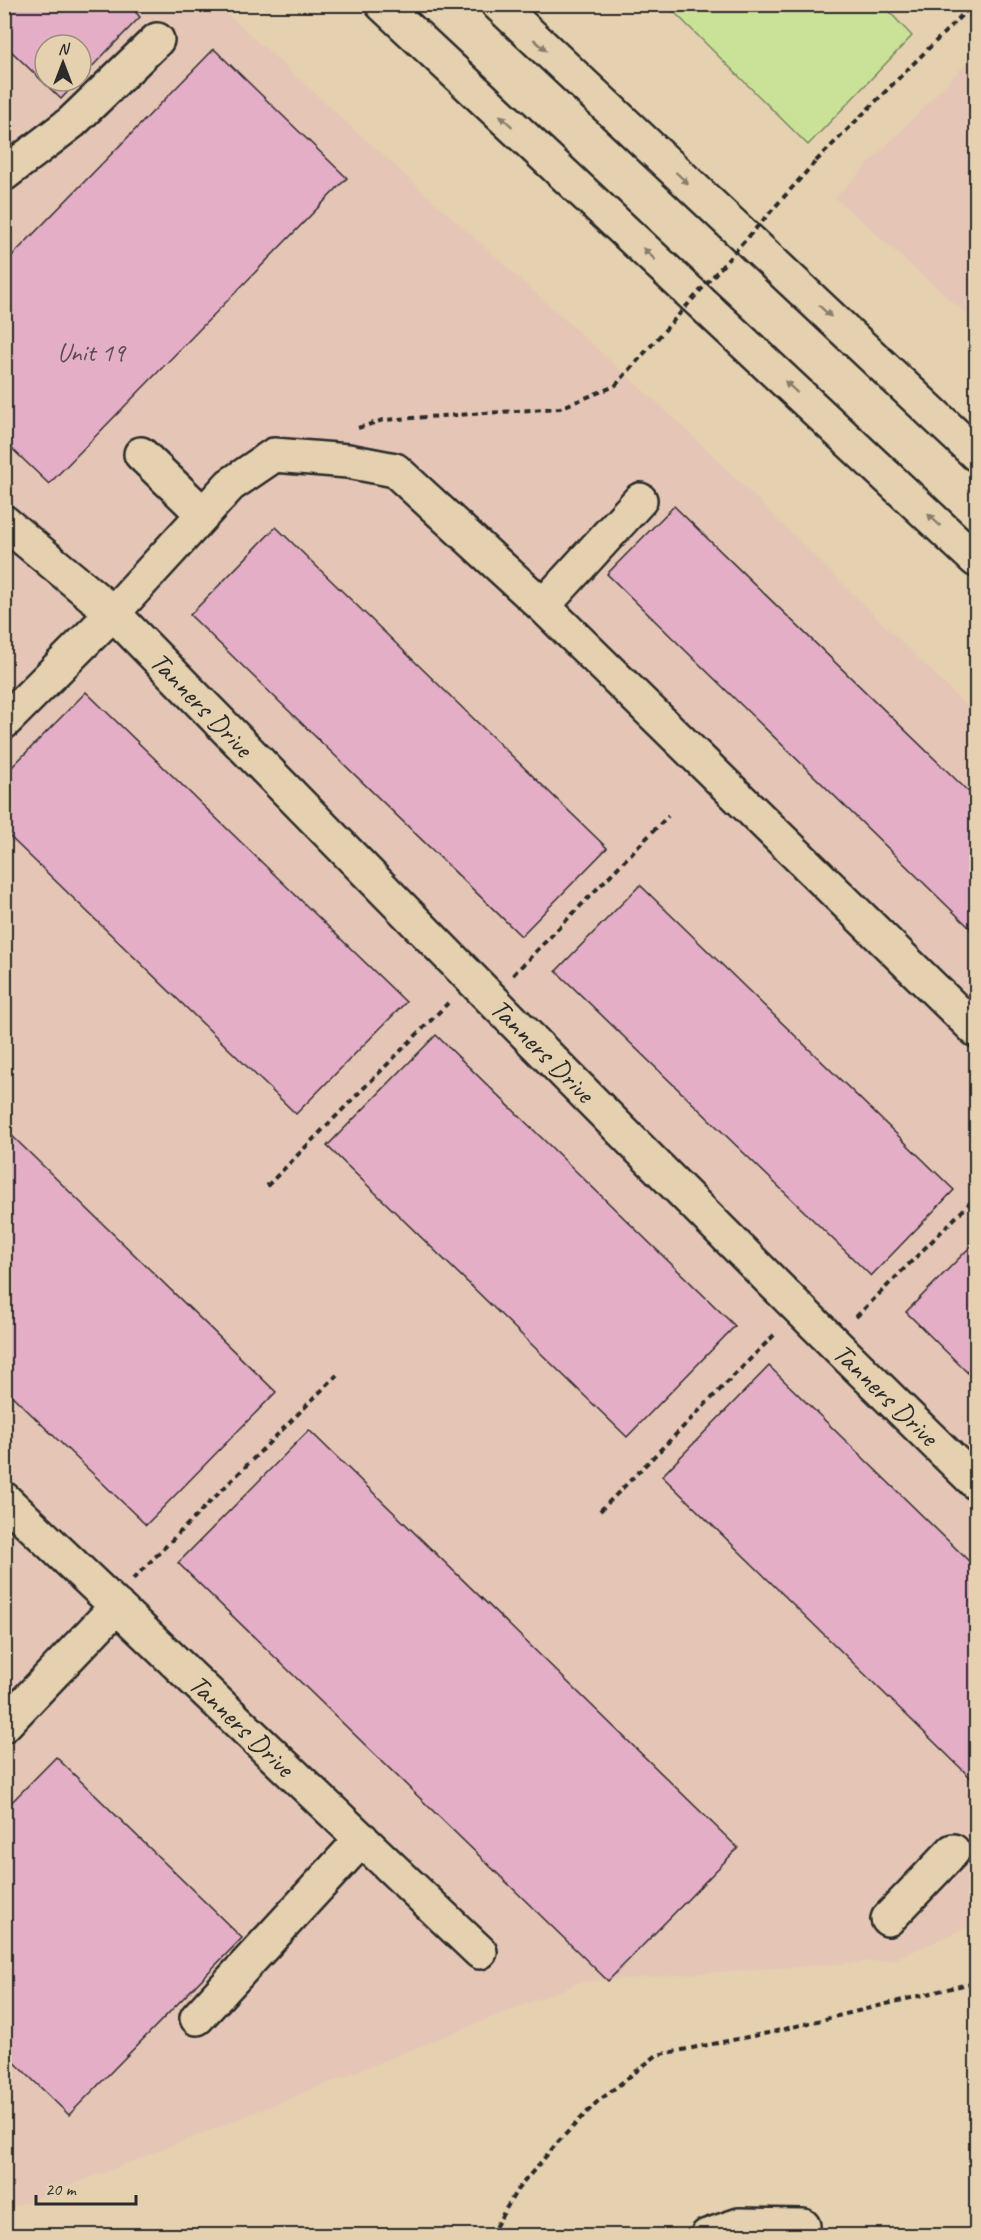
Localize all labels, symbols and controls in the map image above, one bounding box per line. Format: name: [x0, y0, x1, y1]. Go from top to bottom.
north arrow: [33, 33, 93, 93]
one-way arrow: [533, 37, 547, 51]
text: N: [58, 39, 71, 59]
one-way arrow: [499, 114, 513, 128]
one-way arrow: [675, 171, 690, 185]
one-way arrow: [642, 247, 656, 261]
one-way arrow: [817, 304, 831, 318]
house number: Unit 19: [57, 336, 127, 369]
one-way arrow: [784, 380, 798, 394]
one-way arrow: [927, 513, 941, 527]
street label: Tanners Drive: [143, 644, 262, 766]
street label: Tanners Drive: [483, 991, 603, 1111]
street label: Tanners Drive: [826, 1336, 947, 1454]
street label: Tanners Drive: [182, 1667, 303, 1785]
scale bar: [36, 2168, 136, 2206]
text: 20 m: [45, 2178, 78, 2200]

